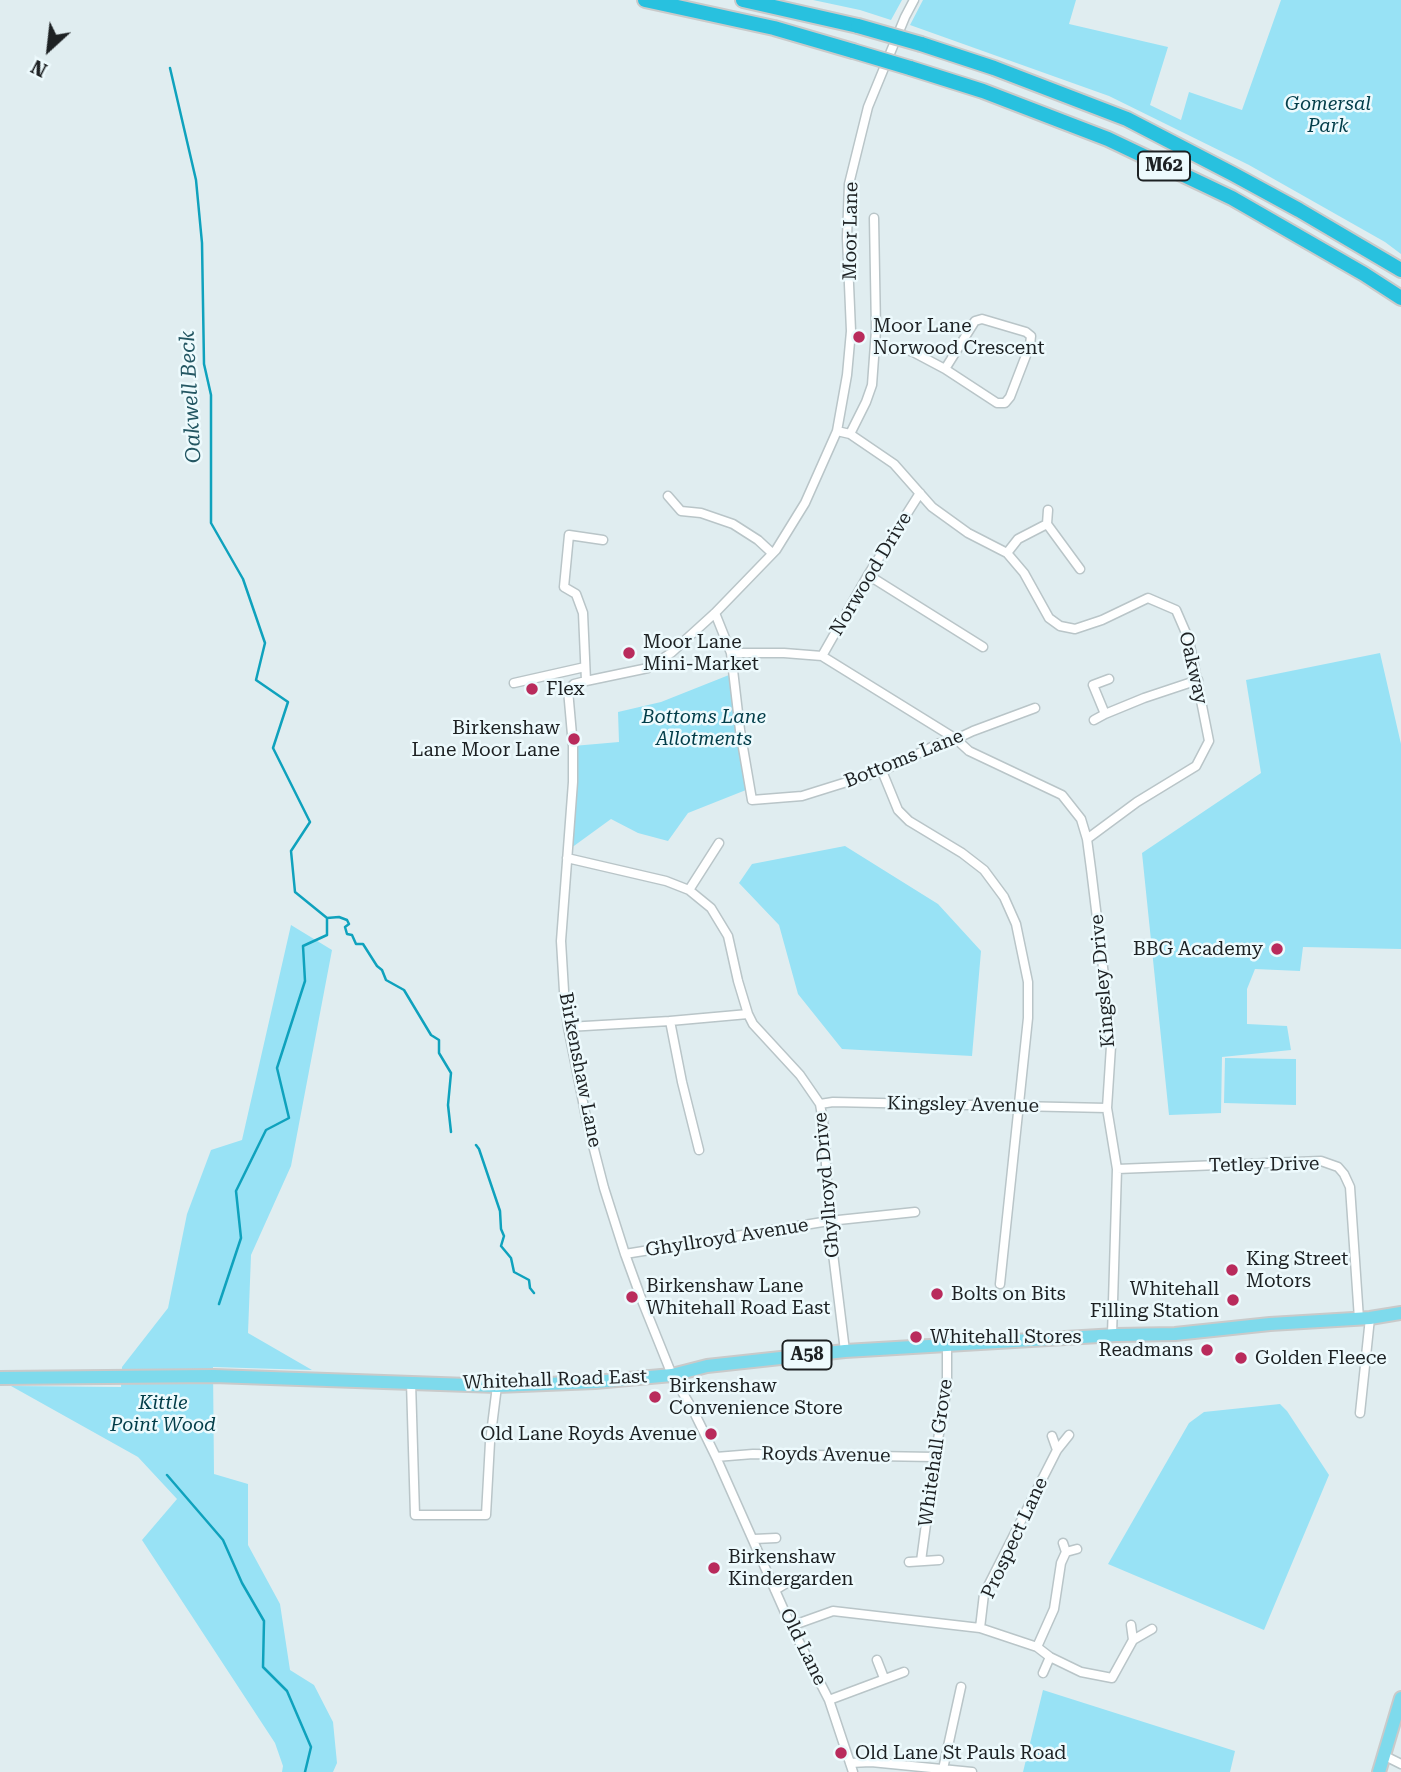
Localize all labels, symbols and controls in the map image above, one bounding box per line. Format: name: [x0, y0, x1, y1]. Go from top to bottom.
north arrow: [14, 14, 84, 84]
text: N: [28, 55, 51, 82]
park label: Gomersal Park: [1285, 93, 1371, 137]
road number: M62: [1138, 152, 1190, 181]
street label: Moor Lane: [839, 181, 863, 281]
place label: Moor Lane Norwood Crescent: [873, 315, 1045, 359]
marker: Moor Lane Norwood Crescent: [851, 329, 867, 345]
water label: Oakwell Beck: [175, 330, 207, 464]
street label: Norwood Drive: [825, 508, 917, 640]
street label: Oakway: [1174, 630, 1212, 706]
place label: Moor Lane Mini-Market: [643, 631, 759, 675]
marker: Moor Lane Mini-Market: [621, 645, 637, 661]
place label: Flex: [546, 678, 584, 700]
marker: Flex: [524, 681, 540, 697]
park label: Bottoms Lane Allotments: [642, 706, 766, 750]
place label: Birkenshaw Lane Moor Lane: [411, 717, 560, 761]
street label: Bottoms Lane: [841, 725, 967, 793]
marker: Birkenshaw Lane Moor Lane: [566, 731, 582, 747]
street label: Kingsley Drive: [1086, 913, 1120, 1049]
place label: BBG Academy: [1133, 938, 1263, 960]
marker: BBG Academy: [1269, 941, 1285, 957]
street label: Birkenshaw Lane: [554, 991, 606, 1149]
street label: Kingsley Avenue: [887, 1092, 1039, 1118]
street label: Ghyllroyd Drive: [809, 1111, 845, 1259]
street label: Tetley Drive: [1208, 1153, 1320, 1177]
street label: Ghyllroyd Avenue: [644, 1214, 810, 1262]
place label: King Street Motors: [1246, 1248, 1348, 1292]
marker: King Street Motors: [1224, 1262, 1240, 1278]
place label: Birkenshaw Lane Whitehall Road East: [646, 1275, 830, 1319]
place label: Whitehall Filling Station: [1090, 1278, 1219, 1322]
place label: Bolts on Bits: [951, 1283, 1066, 1305]
marker: Bolts on Bits: [929, 1286, 945, 1302]
marker: Birkenshaw Lane Whitehall Road East: [624, 1289, 640, 1305]
marker: Whitehall Filling Station: [1225, 1292, 1241, 1308]
place label: Whitehall Stores: [930, 1326, 1082, 1348]
marker: Whitehall Stores: [908, 1329, 924, 1345]
place label: Readmans: [1099, 1339, 1193, 1361]
road number: A58: [782, 1340, 832, 1370]
marker: Readmans: [1199, 1342, 1215, 1358]
place label: Golden Fleece: [1255, 1347, 1387, 1369]
marker: Golden Fleece: [1233, 1350, 1249, 1366]
street label: Whitehall Road East: [463, 1365, 647, 1395]
place label: Birkenshaw Convenience Store: [669, 1375, 843, 1419]
street label: Whitehall Grove: [914, 1378, 958, 1528]
marker: Birkenshaw Convenience Store: [647, 1389, 663, 1405]
park label: Kittle Point Wood: [110, 1392, 216, 1436]
place label: Old Lane Royds Avenue: [480, 1423, 697, 1445]
marker: Old Lane Royds Avenue: [703, 1426, 719, 1442]
street label: Royds Avenue: [761, 1442, 891, 1468]
street label: Prospect Lane: [977, 1474, 1053, 1602]
place label: Birkenshaw Kindergarden: [728, 1546, 854, 1590]
marker: Birkenshaw Kindergarden: [706, 1560, 722, 1576]
street label: Old Lane: [775, 1605, 831, 1689]
place label: Old Lane St Pauls Road: [855, 1742, 1066, 1764]
marker: Old Lane St Pauls Road: [833, 1745, 849, 1761]

